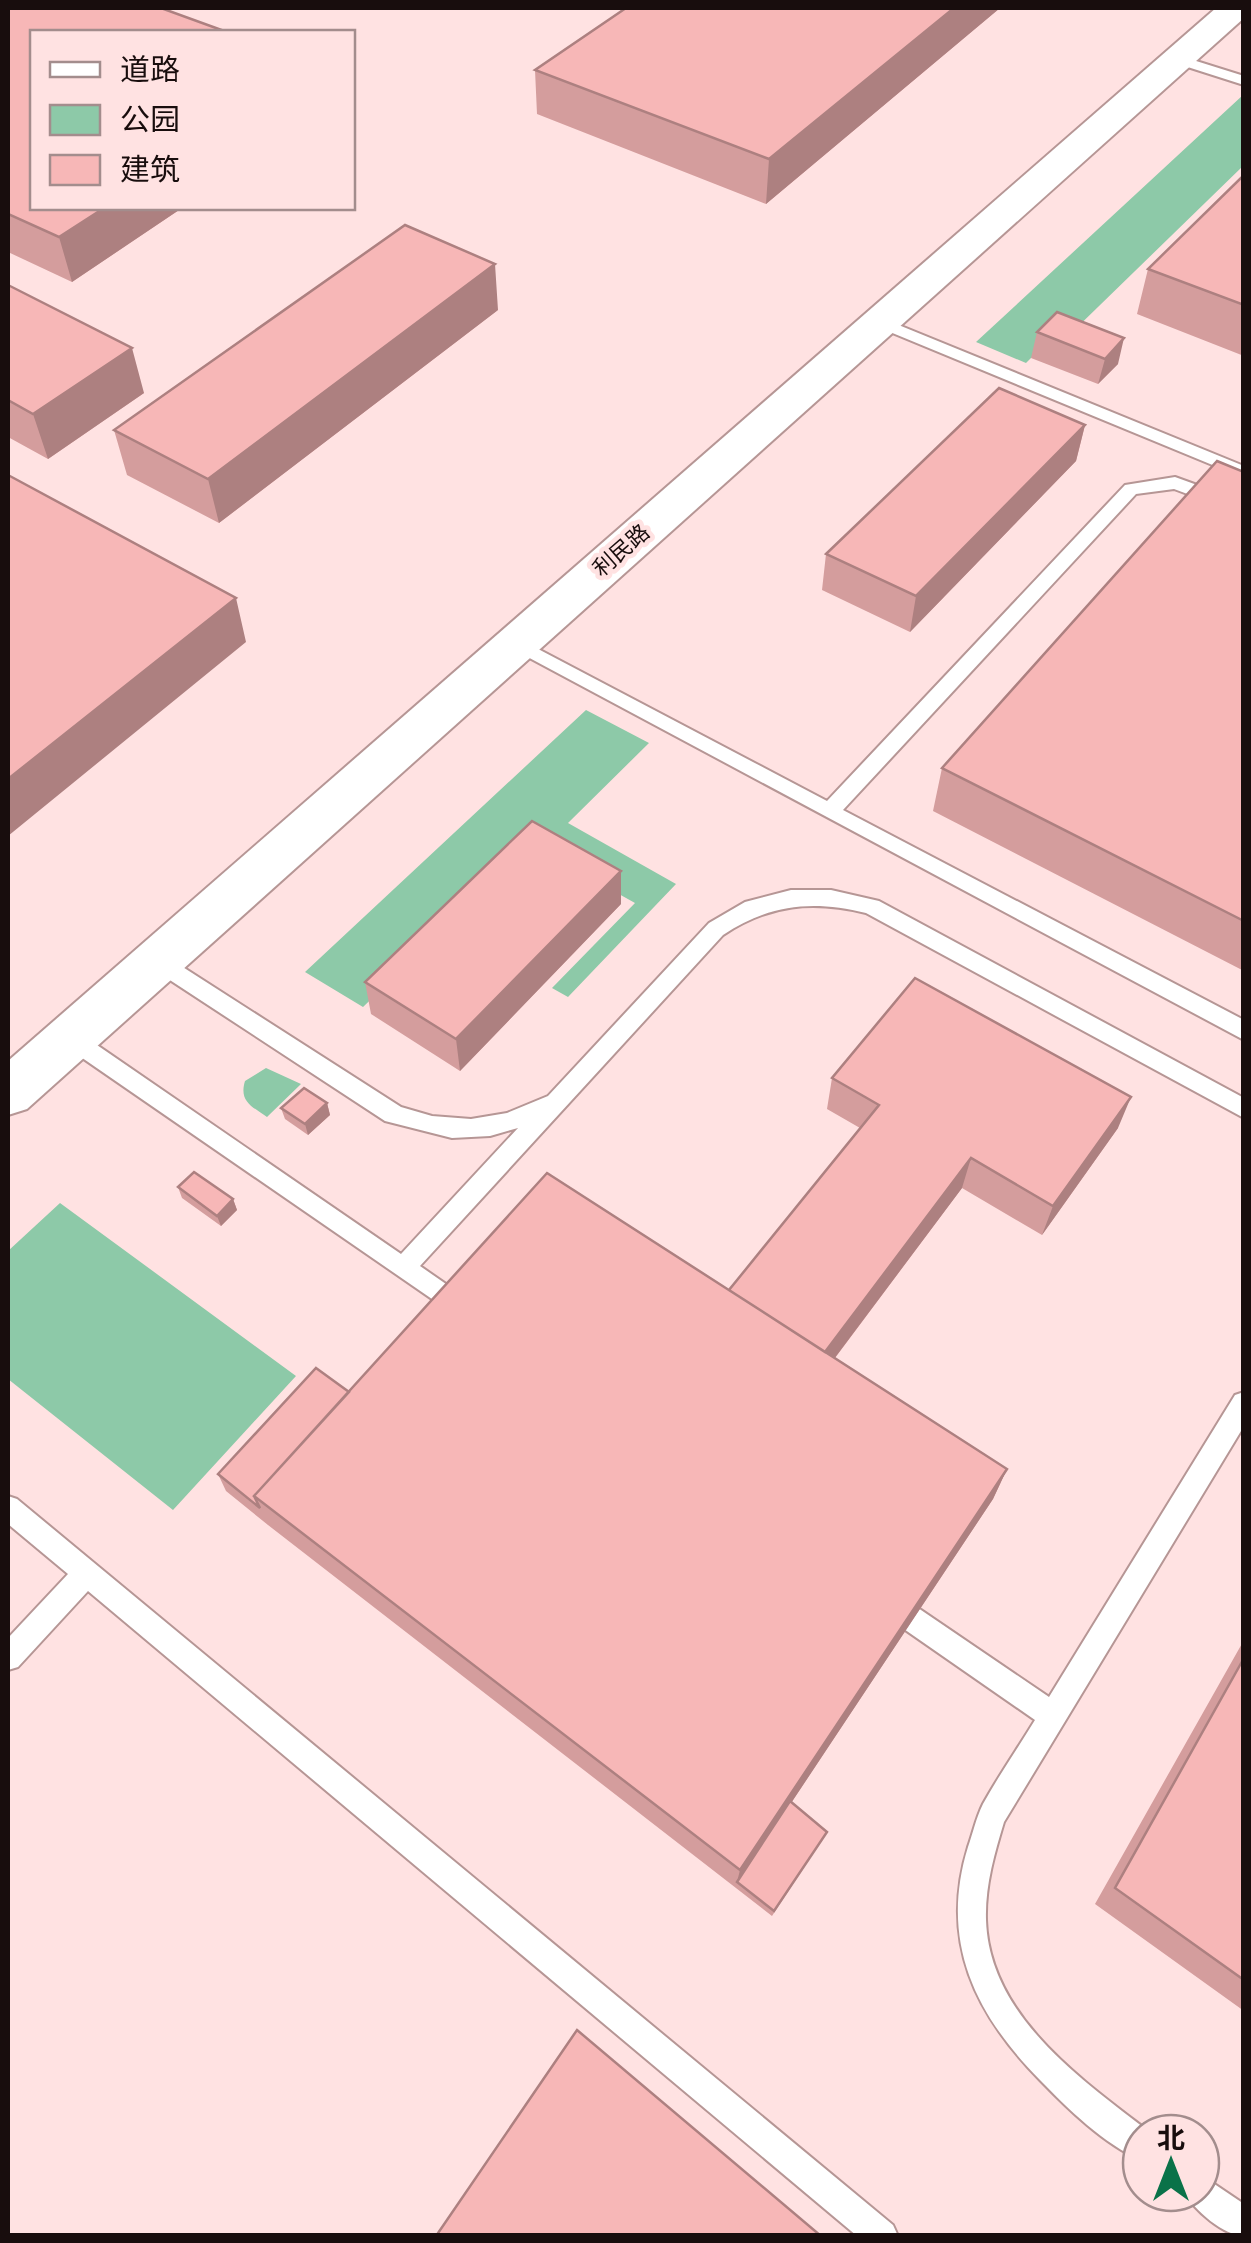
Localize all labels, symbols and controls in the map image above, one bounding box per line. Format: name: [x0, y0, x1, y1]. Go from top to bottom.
legend: [30, 30, 355, 210]
text: 道路: [120, 49, 180, 88]
text: 公园: [120, 99, 180, 138]
text: 建筑: [120, 149, 180, 188]
street label: 利民路: [587, 518, 655, 582]
north arrow: [1121, 2113, 1221, 2213]
text: 北: [1157, 2119, 1185, 2156]

